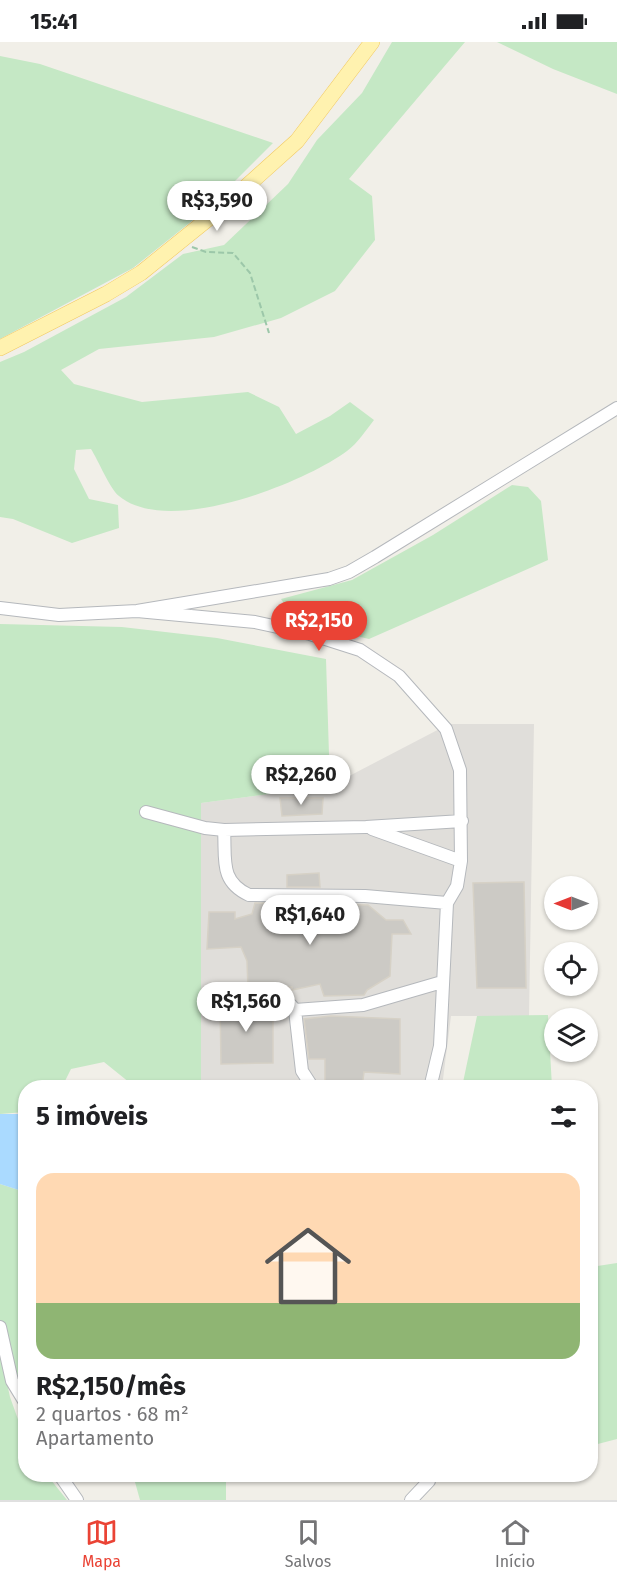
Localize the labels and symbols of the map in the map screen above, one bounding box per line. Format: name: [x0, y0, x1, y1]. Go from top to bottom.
pin: R$3,590: [162, 181, 272, 232]
pin: R$2,150: [264, 601, 374, 652]
pin: R$2,260: [246, 755, 356, 806]
north arrow: [544, 876, 598, 930]
pin: R$1,640: [255, 895, 365, 946]
pin: R$1,560: [191, 982, 301, 1033]

